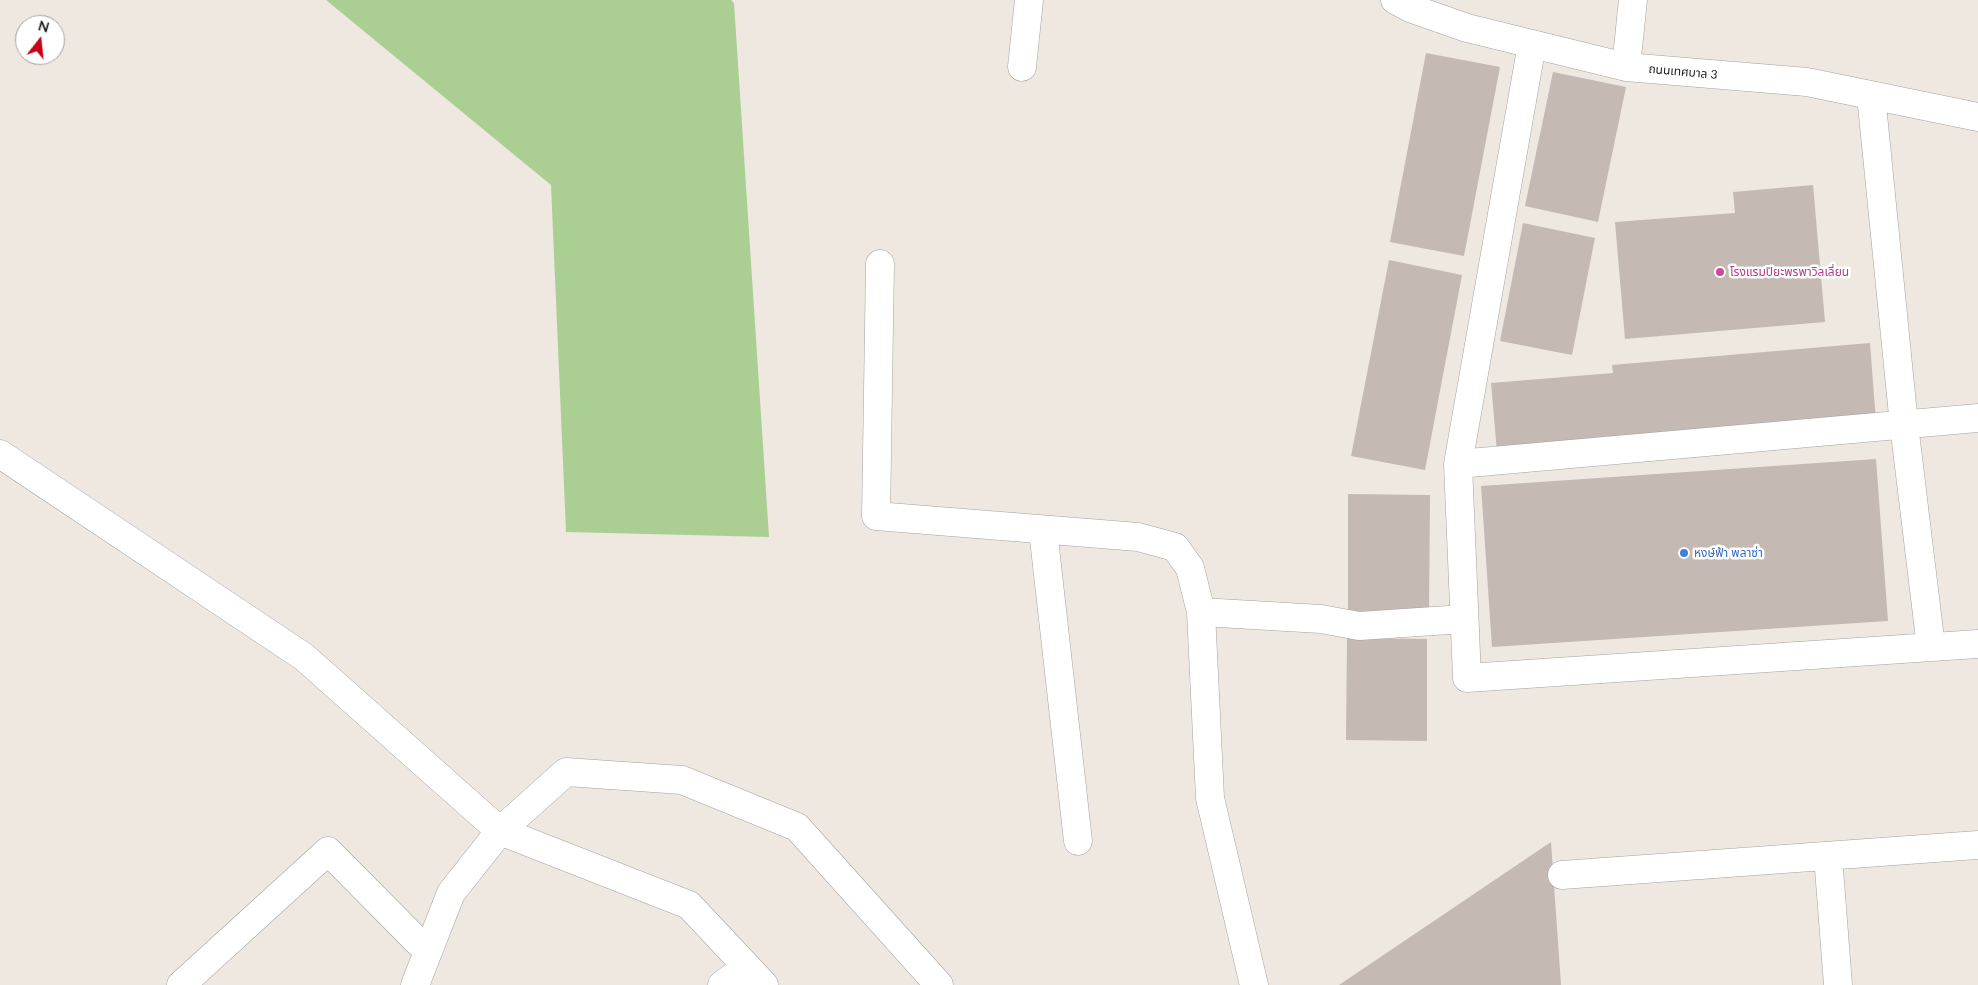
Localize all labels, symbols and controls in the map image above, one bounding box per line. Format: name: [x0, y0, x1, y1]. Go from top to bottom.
north arrow: [15, 15, 65, 65]
text: N: [36, 16, 52, 36]
street label: ถนนเทศบาล 3: [1648, 62, 1718, 82]
place label: โรงแรมปิยะพรพาวิลเลี่ยน: [1730, 265, 1849, 279]
marker: โรงแรมปิยะพรพาวิลเลี่ยน: [1714, 266, 1726, 278]
place label: หงษ์ฟ้า พลาซ่า: [1694, 546, 1763, 560]
marker: หงษ์ฟ้า พลาซ่า: [1678, 547, 1690, 559]

